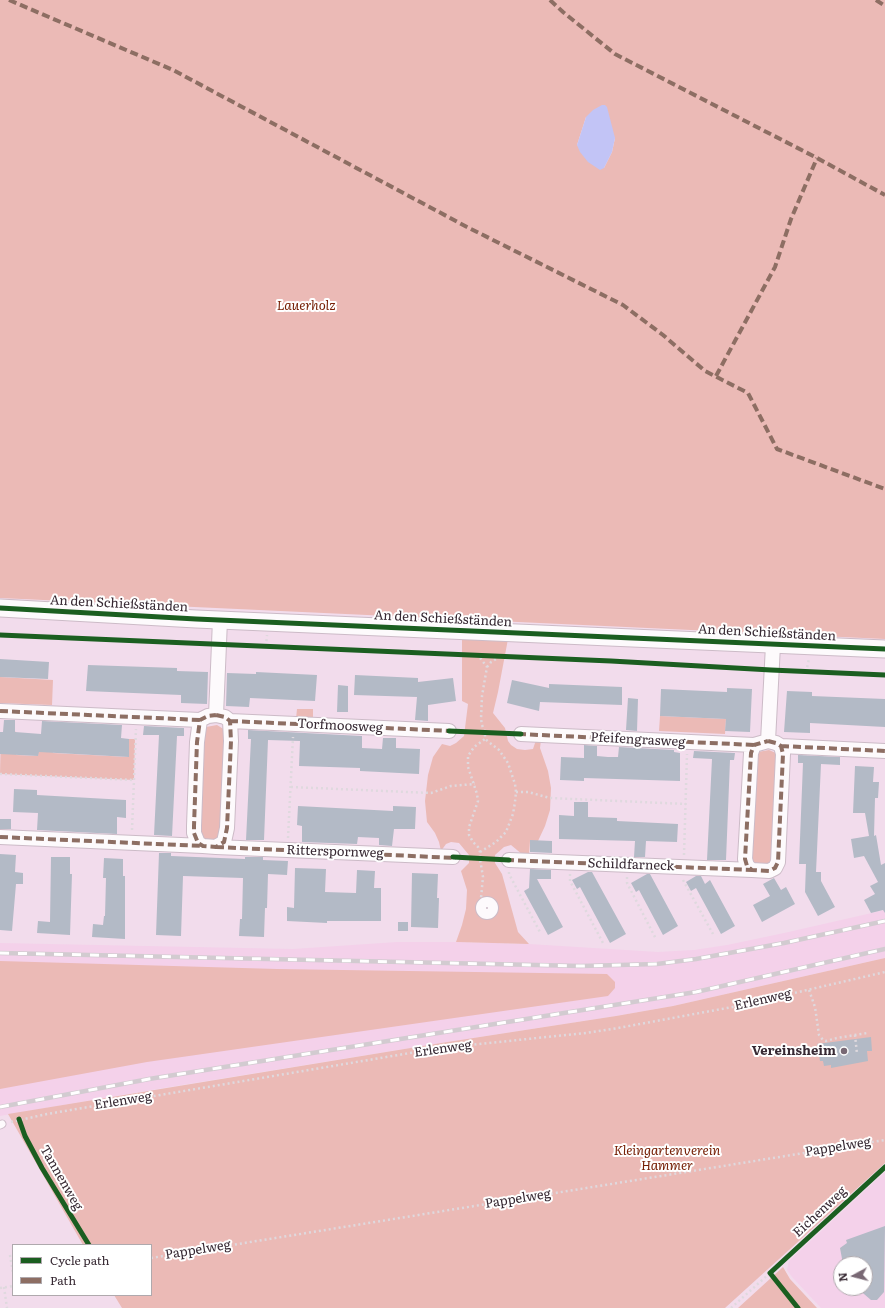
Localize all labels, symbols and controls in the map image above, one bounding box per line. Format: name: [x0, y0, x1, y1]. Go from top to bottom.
park label: Lauerholz: [277, 298, 335, 314]
street label: An den Schießständen: [50, 593, 188, 615]
street label: An den Schießständen: [374, 608, 512, 630]
street label: An den Schießständen: [698, 622, 836, 644]
street label: Torfmoosweg: [297, 716, 383, 736]
street label: Pfeifengrasweg: [590, 730, 686, 750]
street label: Ritterspornweg: [286, 843, 384, 861]
street label: Schildfarneck: [587, 856, 675, 874]
street label: Erlenweg: [733, 986, 793, 1014]
street label: Erlenweg: [413, 1037, 473, 1061]
place label: Vereinsheim: [752, 1043, 836, 1059]
marker: Vereinsheim: [839, 1046, 849, 1056]
street label: Erlenweg: [93, 1089, 153, 1113]
street label: Pappelweg: [804, 1134, 872, 1160]
street label: Tannenweg: [36, 1143, 86, 1213]
park label: Kleingartenverein Hammer: [614, 1143, 720, 1174]
street label: Eichenweg: [790, 1183, 850, 1241]
street label: Pappelweg: [484, 1186, 552, 1212]
street label: Pappelweg: [164, 1237, 232, 1263]
legend: [12, 1244, 152, 1296]
text: Cycle path: [50, 1251, 110, 1269]
north arrow: [833, 1256, 873, 1296]
text: Path: [50, 1271, 76, 1289]
text: N: [834, 1272, 851, 1283]

